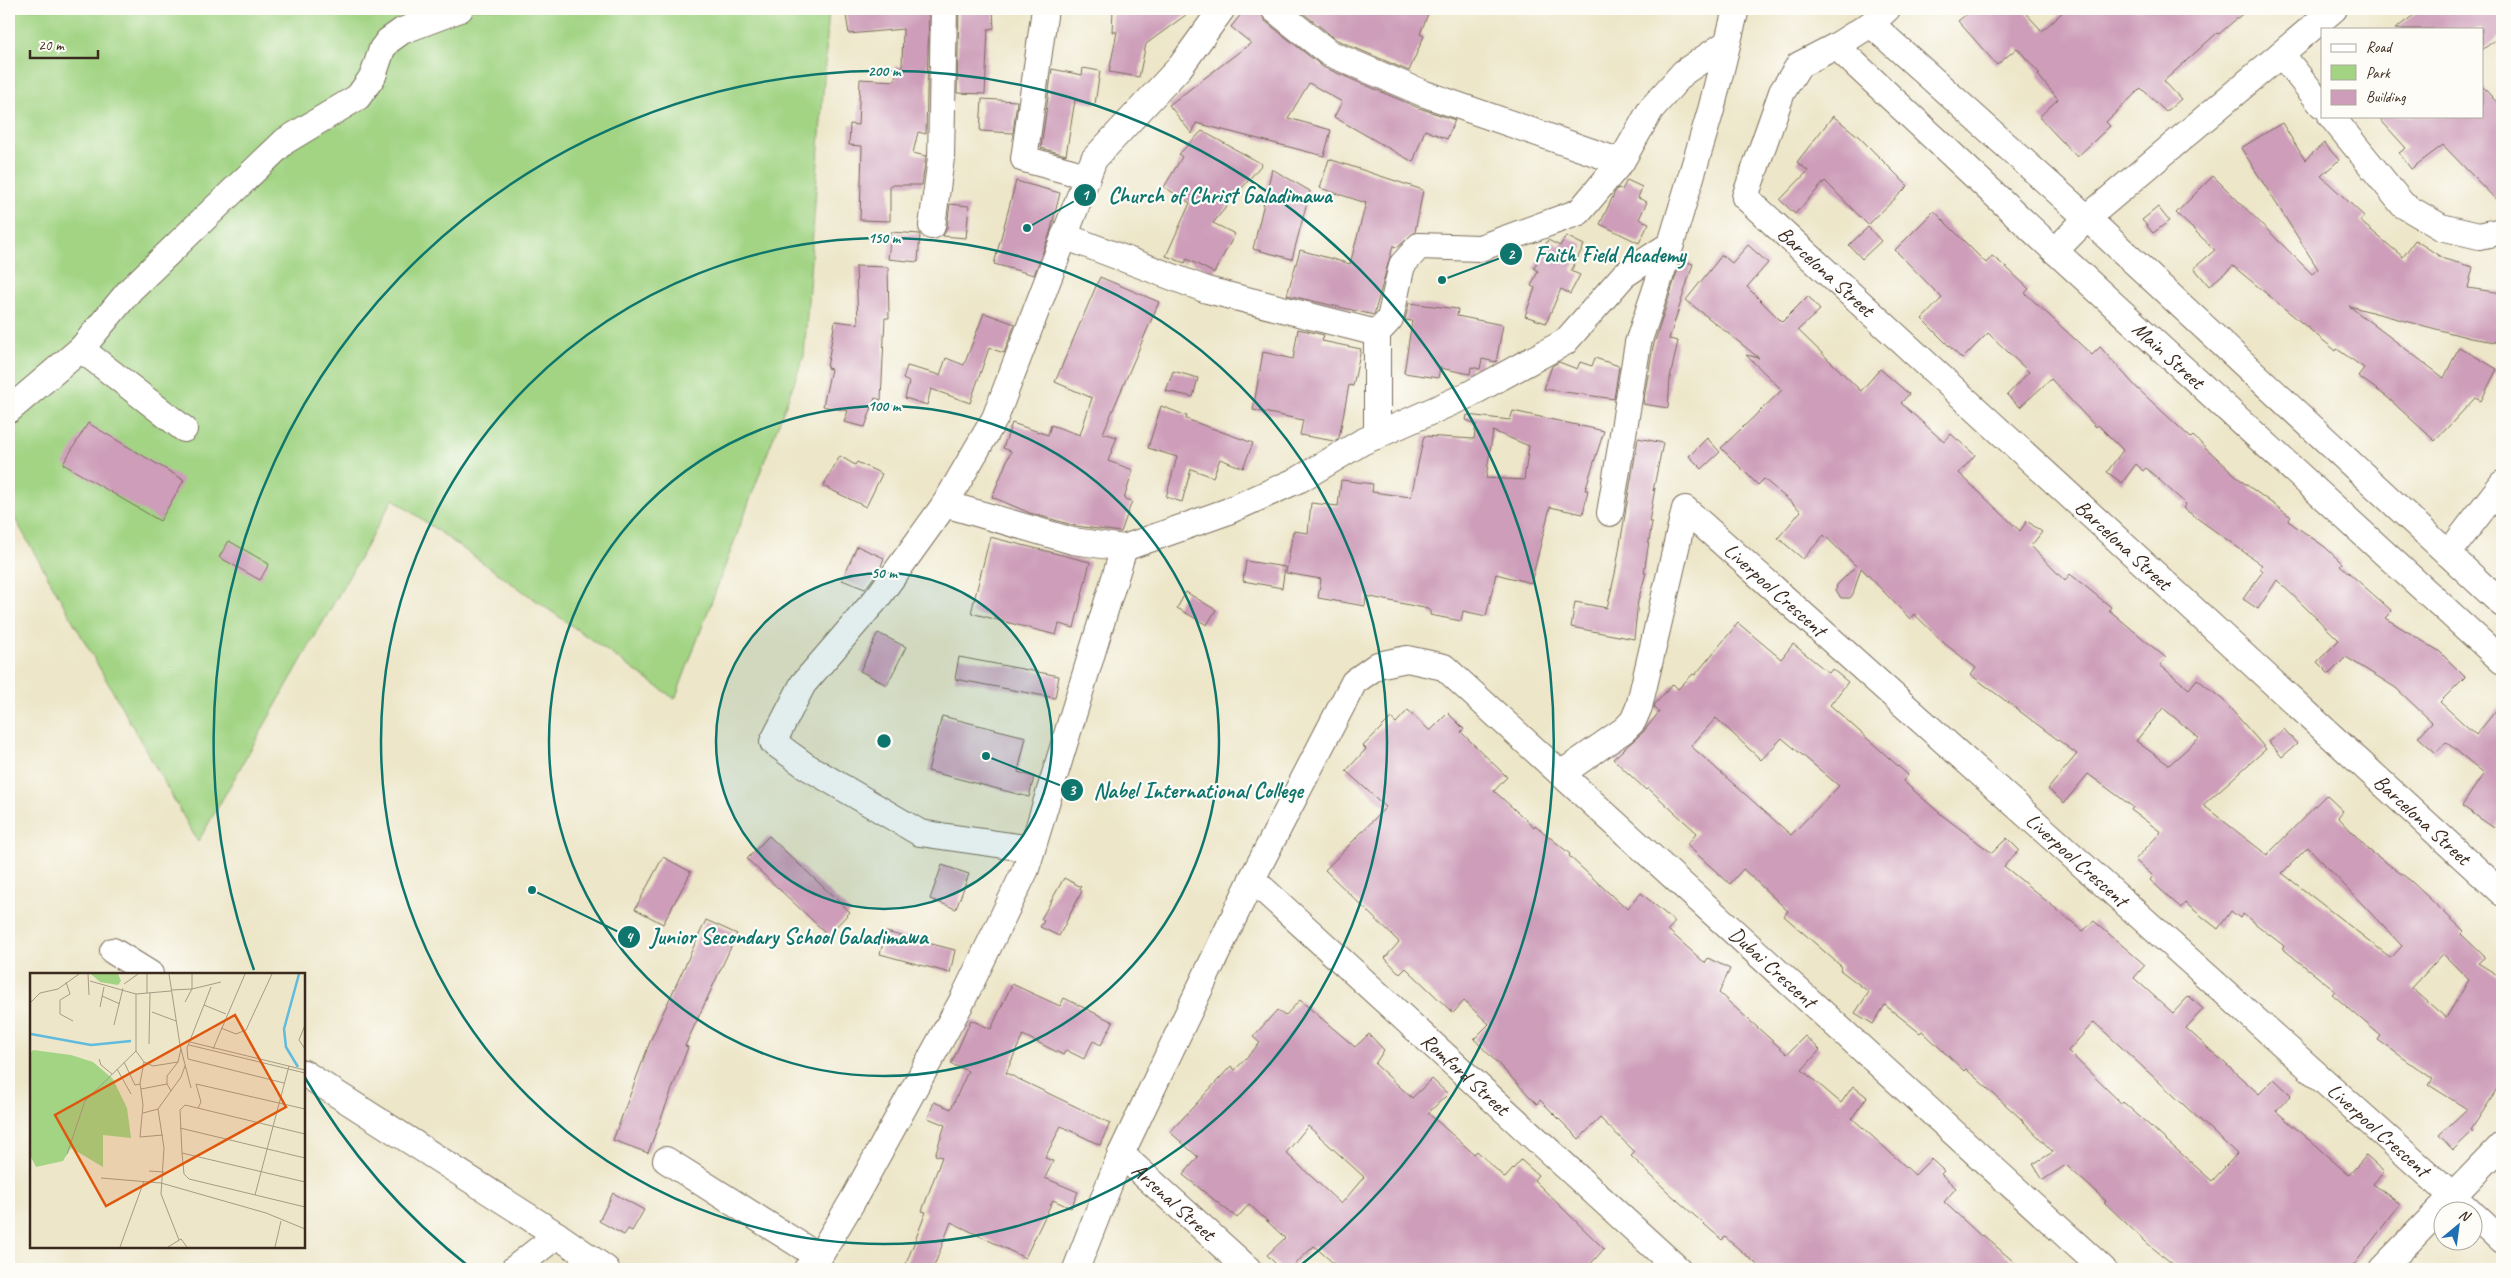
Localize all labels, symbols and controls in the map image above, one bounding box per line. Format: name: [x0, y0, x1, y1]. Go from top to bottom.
scale bar: [30, 28, 98, 60]
legend: [2321, 28, 2484, 118]
text: 20 m: [38, 36, 65, 55]
text: Road: [2366, 38, 2393, 57]
text: 200 m: [868, 62, 902, 81]
text: Park: [2366, 64, 2391, 83]
text: Building: [2366, 88, 2406, 107]
callout: Church of Christ Galadimawa: [1073, 176, 1342, 213]
text: Church of Christ Galadimawa: [1108, 182, 1334, 210]
text: 1: [1082, 186, 1091, 205]
street label: Barcelona Street: [1772, 221, 1881, 324]
text: 150 m: [868, 229, 902, 248]
callout: Faith Field Academy: [1499, 236, 1696, 273]
text: Faith Field Academy: [1534, 241, 1688, 269]
text: 2: [1508, 245, 1516, 264]
street label: Main Street: [2127, 316, 2211, 396]
text: 100 m: [868, 397, 902, 416]
street label: Barcelona Street: [2070, 494, 2178, 597]
street label: Liverpool Crescent: [1719, 537, 1834, 644]
text: 50 m: [871, 564, 898, 583]
centre of rings: [875, 732, 893, 750]
street label: Barcelona Street: [2368, 769, 2477, 872]
callout: Nabel International College: [1060, 771, 1312, 808]
text: Nabel International College: [1093, 777, 1305, 805]
text: 3: [1069, 781, 1077, 800]
street label: Liverpool Crescent: [2020, 807, 2136, 914]
callout: Junior Secondary School Galadimawa: [616, 918, 937, 955]
street label: Dubai Crescent: [1724, 921, 1824, 1016]
text: Junior Secondary School Galadimawa: [648, 923, 930, 951]
text: 4: [626, 928, 635, 947]
inset map: [30, 973, 305, 1248]
street label: Romford Street: [1416, 1027, 1516, 1122]
street label: Liverpool Crescent: [2322, 1077, 2437, 1184]
street label: Arsenal Street: [1126, 1157, 1222, 1247]
north arrow: [2434, 1200, 2484, 1250]
text: N: [2456, 1206, 2474, 1226]

